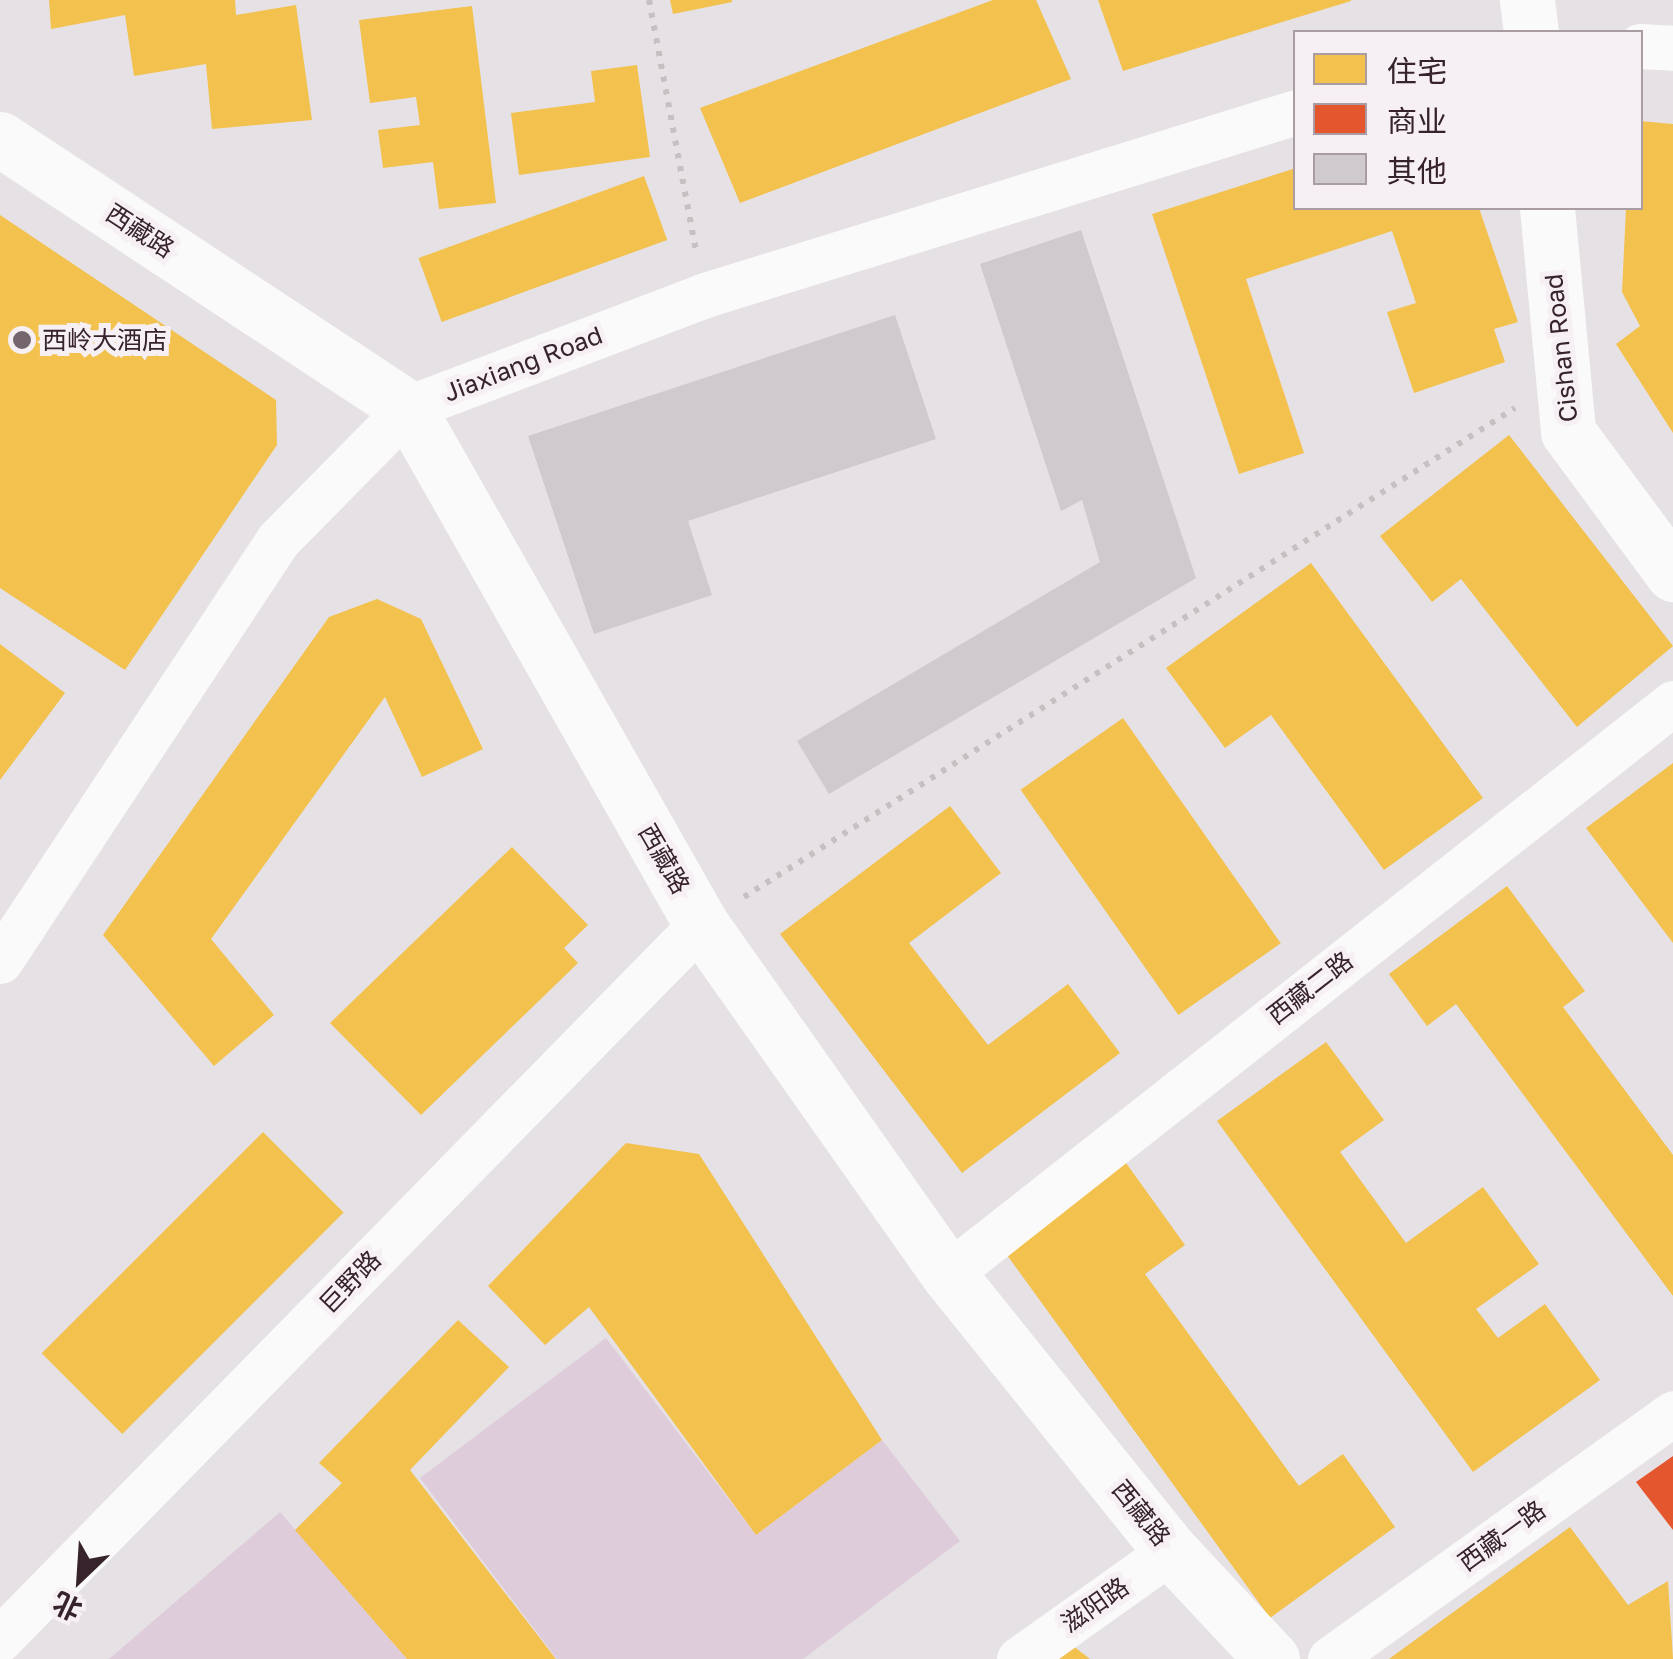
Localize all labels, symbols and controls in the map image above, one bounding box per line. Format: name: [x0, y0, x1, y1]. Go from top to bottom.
legend: [1293, 30, 1643, 210]
text: 住宅: [1387, 53, 1447, 89]
text: 商业: [1387, 103, 1447, 139]
text: 其他: [1387, 153, 1447, 189]
street label: 西藏路: [100, 198, 180, 264]
street label: Cishan Road: [1538, 272, 1584, 424]
street label: Jiaxiang Road: [439, 320, 607, 408]
place label: 西岭大酒店: [42, 325, 167, 355]
marker: 西岭大酒店: [11, 329, 33, 351]
street label: 西藏路: [632, 819, 696, 899]
street label: 西藏二路: [1261, 945, 1359, 1031]
street label: 巨野路: [313, 1245, 387, 1319]
street label: 西藏路: [1106, 1474, 1176, 1552]
street label: 西藏一路: [1453, 1494, 1551, 1578]
north arrow: [30, 1529, 130, 1629]
street label: 滋阳路: [1056, 1571, 1134, 1639]
text: 北: [47, 1586, 87, 1628]

